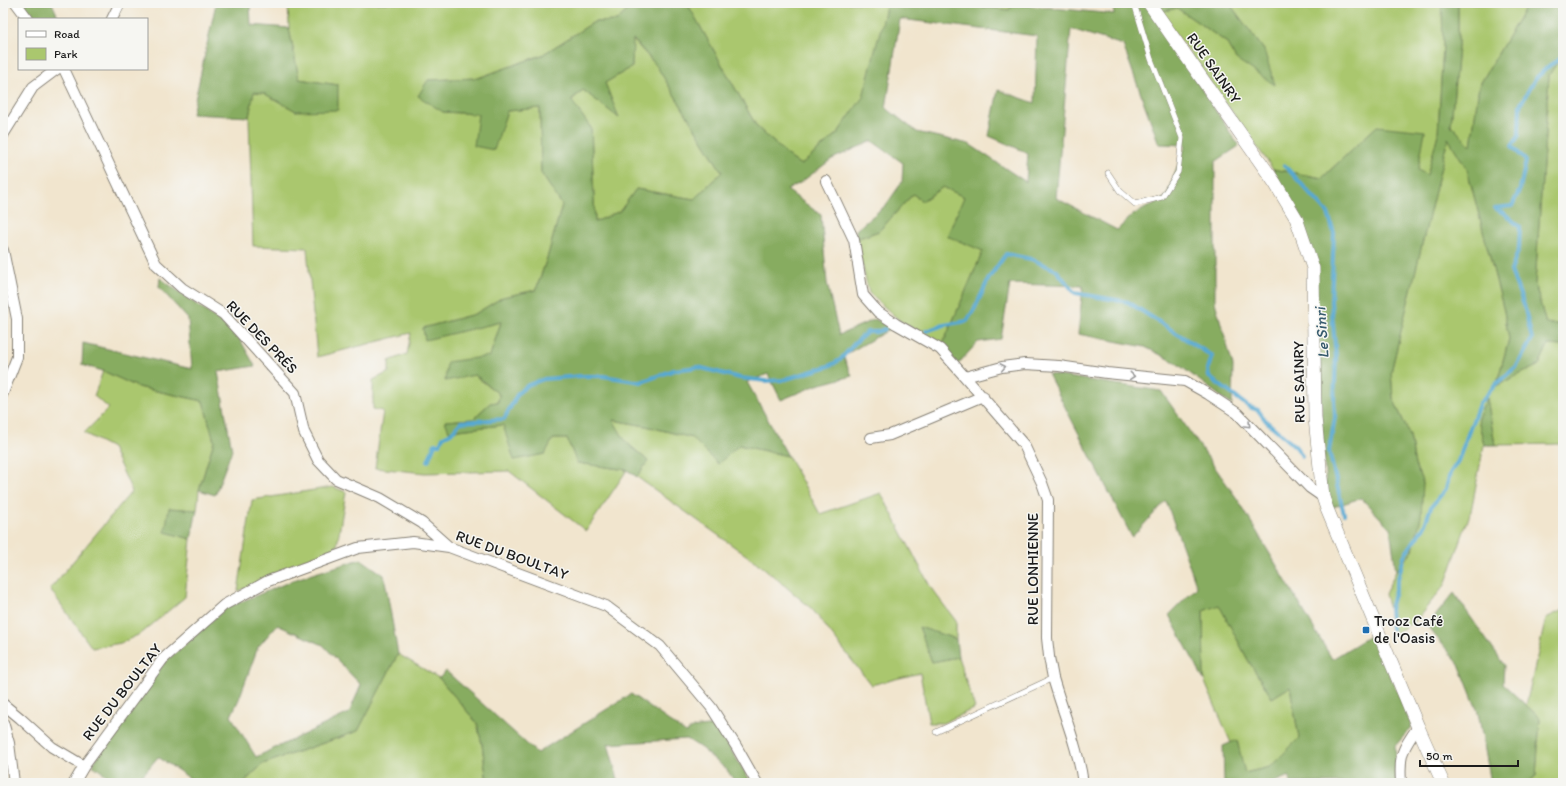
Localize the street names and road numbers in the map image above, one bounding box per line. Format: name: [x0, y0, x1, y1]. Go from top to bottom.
street label: RUE SAINRY: [1183, 29, 1245, 107]
street label: RUE DES PRÉS: [223, 297, 301, 377]
street label: RUE SAINRY: [1289, 340, 1309, 423]
street label: RUE LONHIENNE: [1024, 513, 1042, 625]
street label: RUE DU BOULTAY: [453, 526, 571, 584]
street label: RUE DU BOULTAY: [78, 639, 166, 744]

